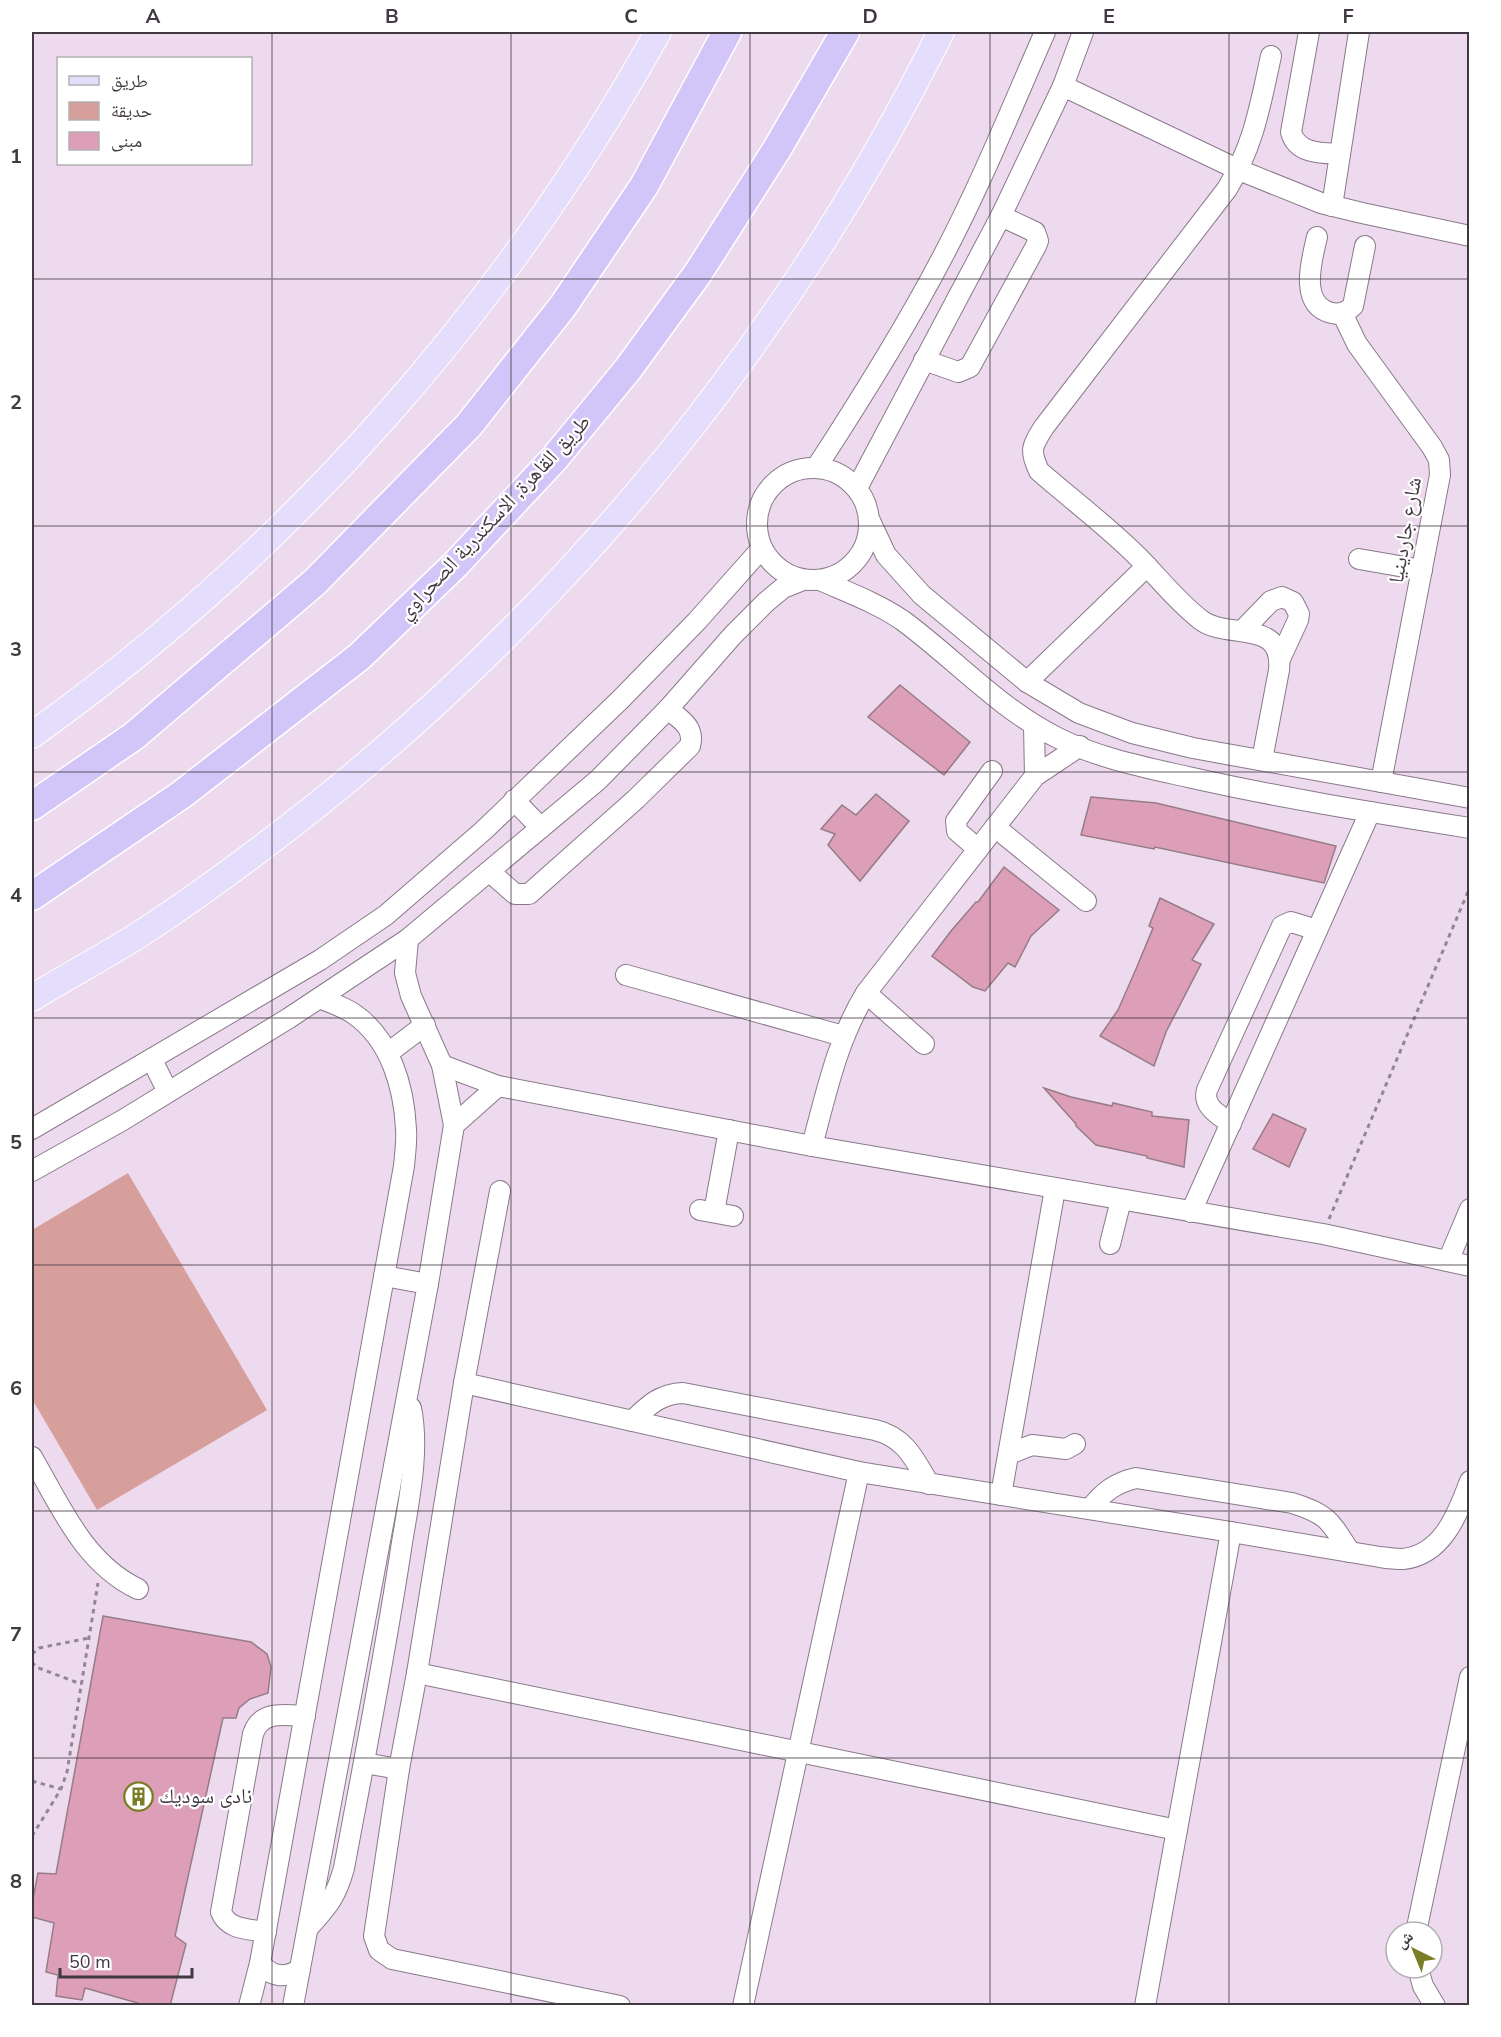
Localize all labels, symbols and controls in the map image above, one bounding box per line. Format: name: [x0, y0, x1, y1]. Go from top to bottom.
text: A: [146, 3, 161, 30]
text: B: [385, 3, 399, 30]
text: C: [624, 3, 638, 30]
text: D: [862, 3, 878, 30]
text: E: [1103, 3, 1115, 30]
text: F: [1342, 3, 1354, 30]
legend: [57, 57, 252, 165]
text: طريق: [111, 69, 148, 93]
text: حديقة: [111, 99, 152, 123]
text: مبنى: [111, 129, 142, 153]
text: 1: [10, 143, 22, 170]
text: 2: [10, 389, 22, 416]
street label: طريق القاهرة, الاسكندرية الصحراوي: [391, 408, 598, 627]
street label: شارع جاردينيا: [1382, 475, 1428, 585]
text: 3: [10, 636, 22, 663]
text: 4: [10, 882, 22, 909]
text: 5: [10, 1129, 22, 1156]
text: 6: [10, 1375, 22, 1402]
text: 7: [10, 1621, 22, 1648]
building icon: نادى سوديك: [122, 1780, 154, 1812]
place label: نادى سوديك: [159, 1782, 252, 1810]
text: 8: [10, 1868, 22, 1895]
north arrow: [1384, 1920, 1444, 1980]
text: ش: [1391, 1926, 1418, 1954]
scale bar: [60, 1941, 192, 1979]
text: 50 m: [69, 1950, 111, 1974]

